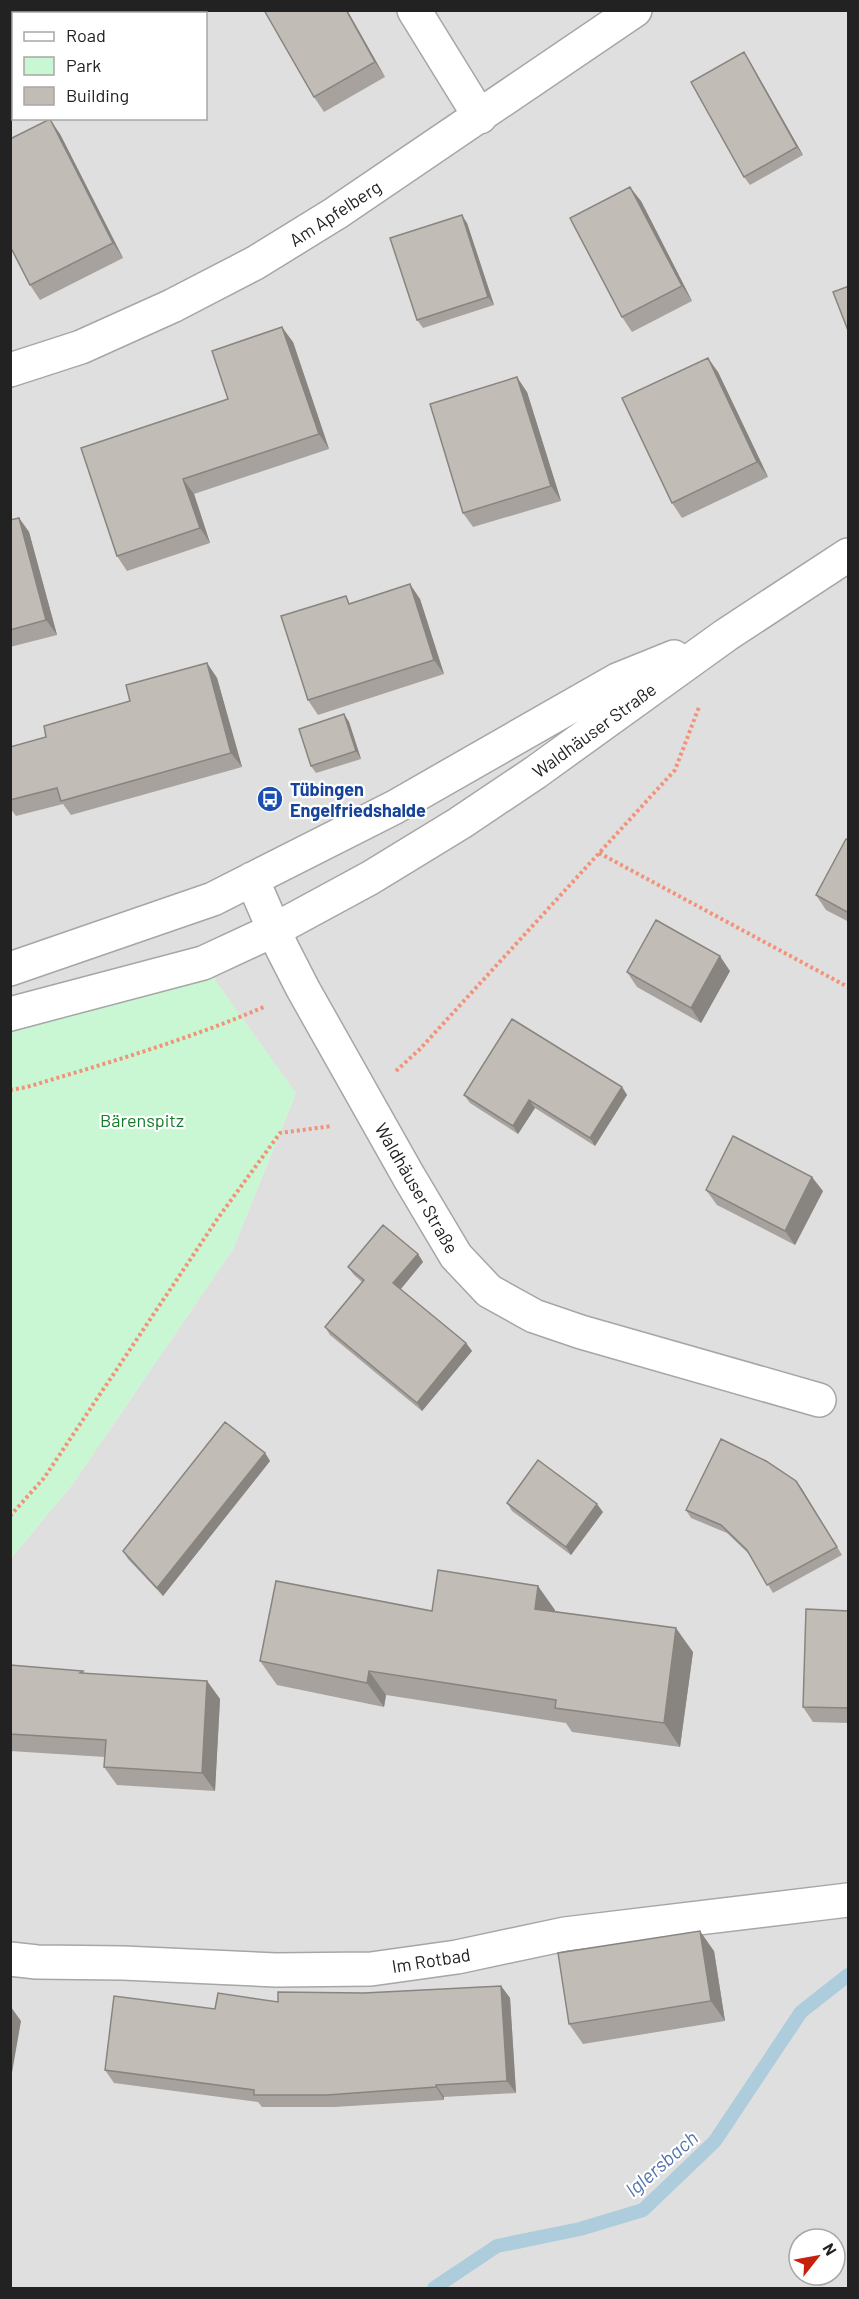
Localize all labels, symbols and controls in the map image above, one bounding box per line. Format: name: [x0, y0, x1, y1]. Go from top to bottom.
legend: [12, 12, 207, 120]
text: Road: [66, 24, 106, 46]
text: Park: [66, 54, 101, 76]
text: Building: [66, 84, 129, 106]
street label: Am Apfelberg: [285, 175, 385, 251]
street label: Waldhäuser Straße: [528, 678, 660, 782]
place label: Tübingen Engelfriedshalde: [290, 778, 426, 821]
bus stop icon: Tübingen Engelfriedshalde: [255, 784, 285, 814]
park label: Bärenspitz: [100, 1109, 184, 1131]
street label: Waldhäuser Straße: [371, 1119, 463, 1257]
street label: Im Rotbad: [390, 1943, 472, 1977]
water label: Iglersbach: [620, 2125, 702, 2201]
north arrow: [787, 2227, 847, 2287]
text: N: [819, 2240, 841, 2258]

